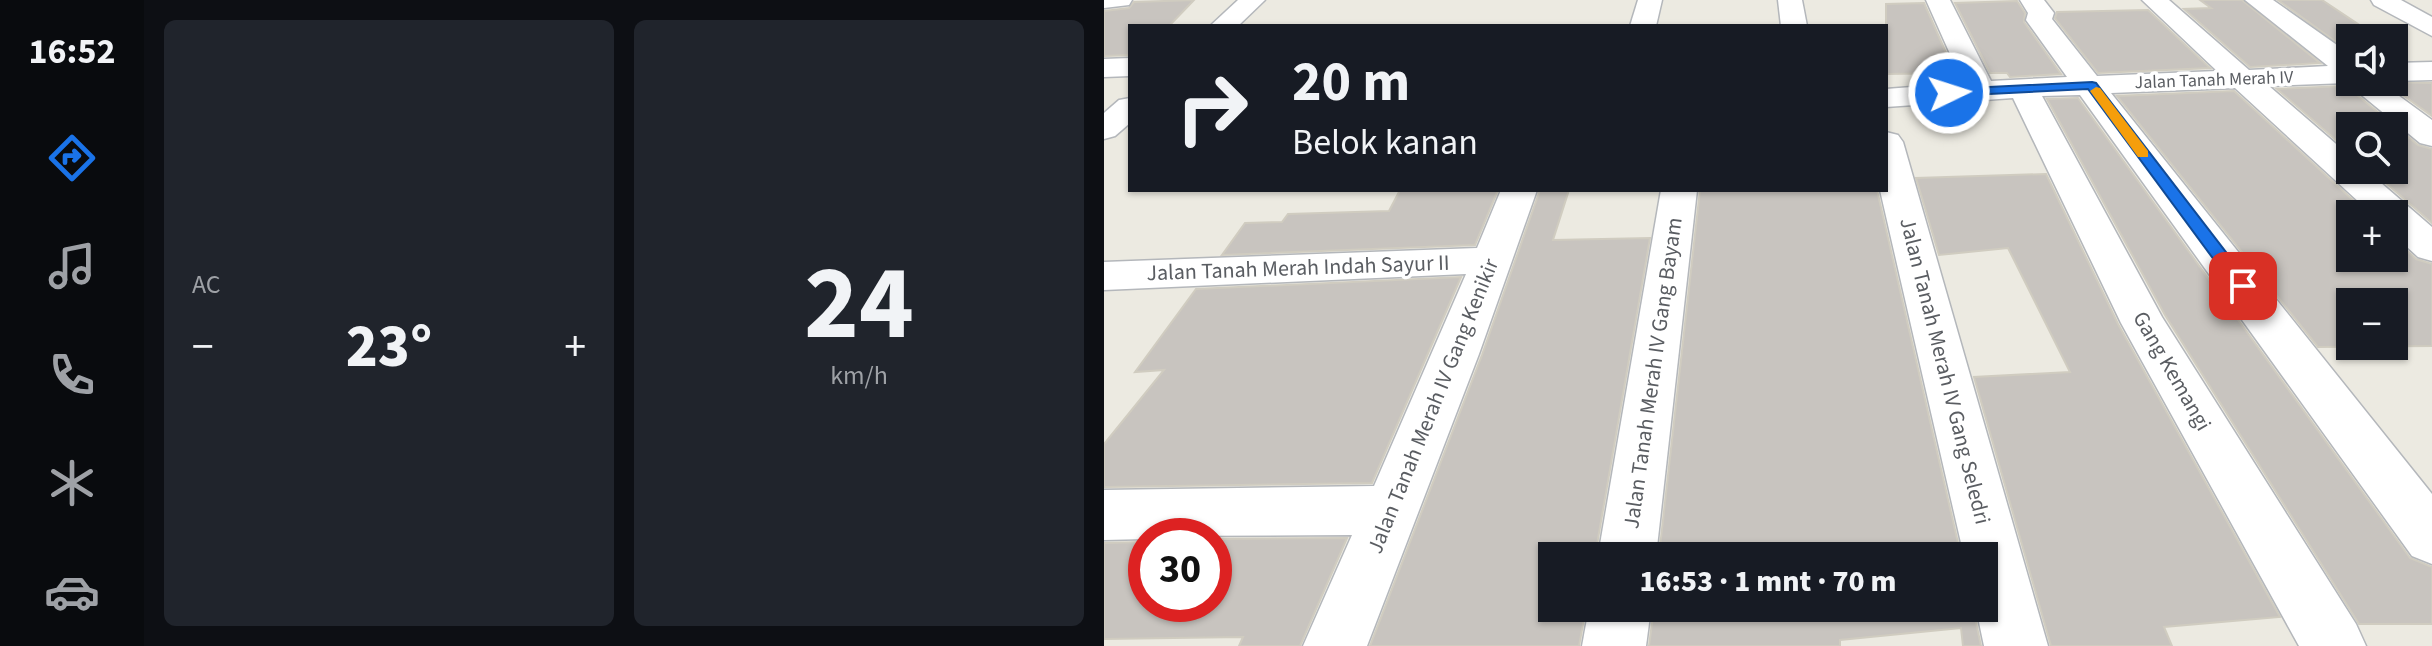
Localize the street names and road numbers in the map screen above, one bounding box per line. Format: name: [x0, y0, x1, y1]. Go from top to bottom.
street label: Jalan Tanah Merah IV: [2134, 65, 2295, 95]
street label: Jalan Tanah Merah IV Gang Seledri: [1891, 214, 1999, 528]
street label: Jalan Tanah Merah IV Gang Bayam: [1615, 215, 1691, 531]
street label: Jalan Tanah Merah Indah Sayur II: [1146, 247, 1450, 289]
street label: Jalan Tanah Merah IV Gang Kenikir: [1359, 253, 1507, 558]
street label: Gang Kemangi: [2125, 305, 2219, 437]

